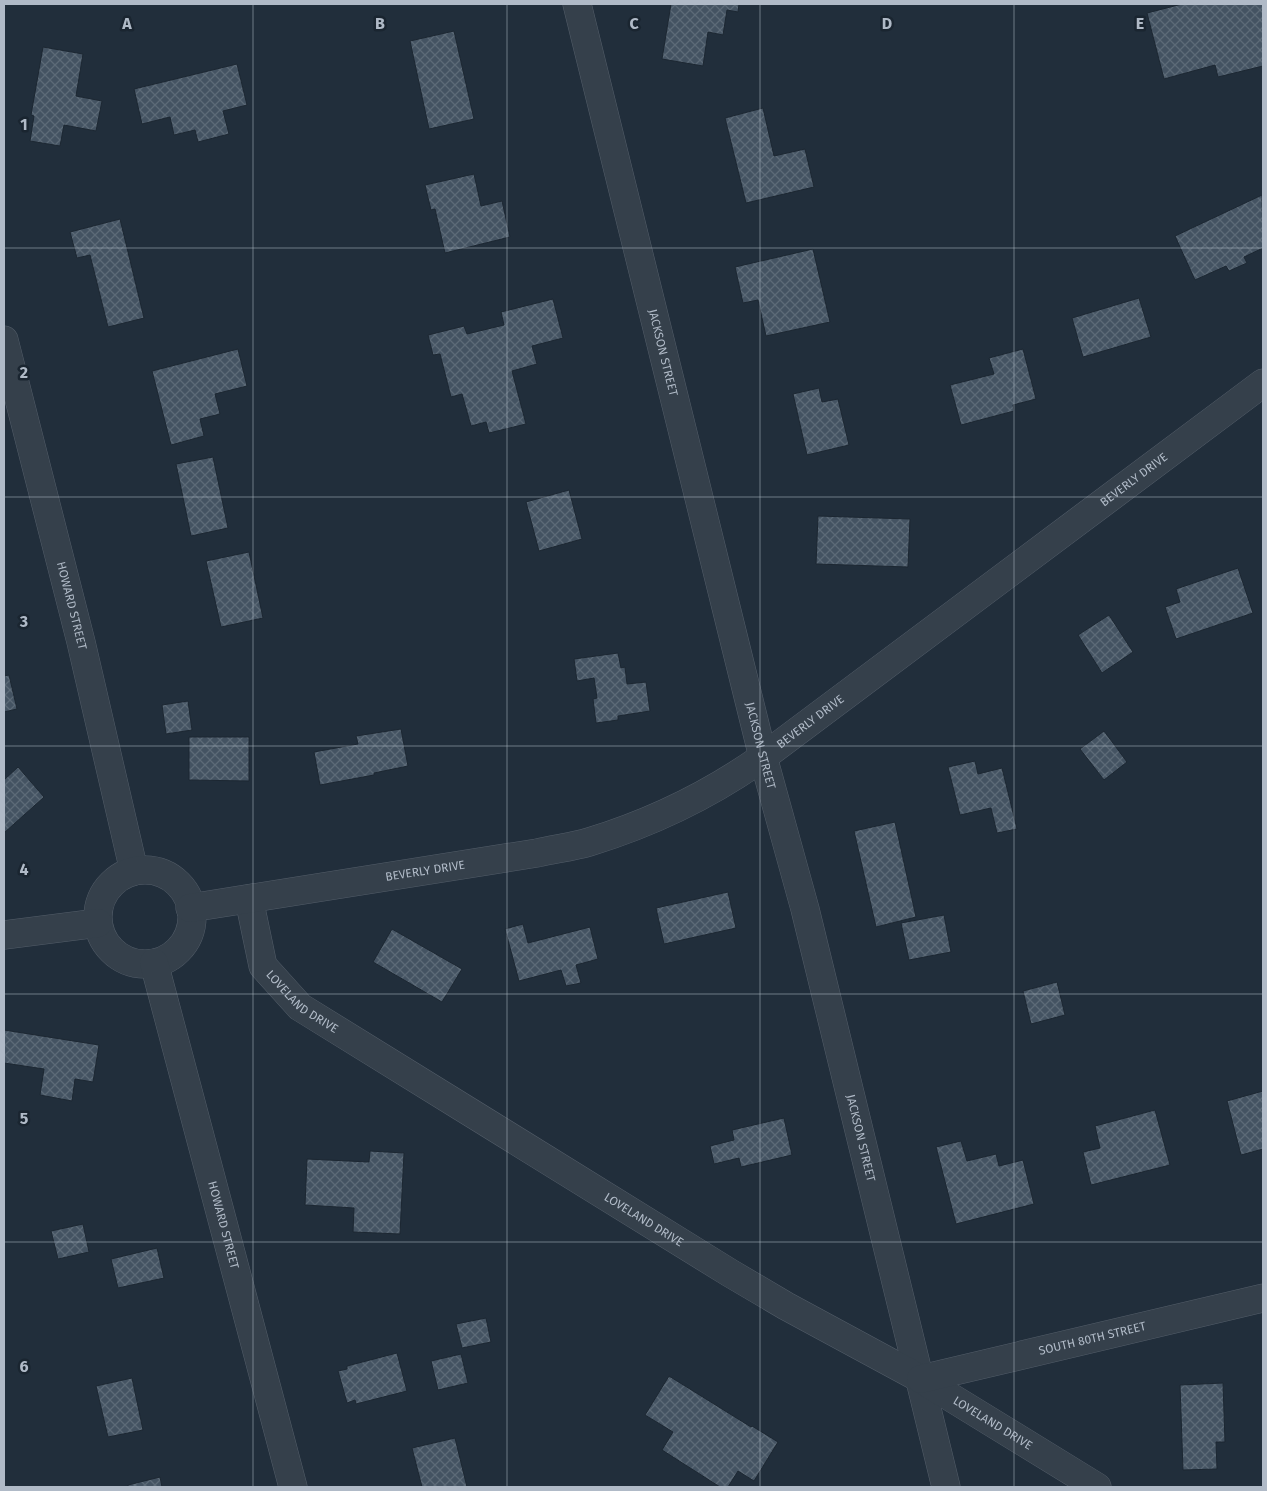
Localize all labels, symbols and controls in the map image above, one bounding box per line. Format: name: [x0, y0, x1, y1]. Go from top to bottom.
text: A: [121, 14, 132, 33]
text: B: [375, 14, 385, 33]
text: C: [629, 14, 639, 33]
text: D: [882, 14, 892, 33]
text: E: [1136, 14, 1144, 33]
text: 1: [20, 115, 28, 134]
street label: JACKSON STREET: [646, 308, 681, 398]
text: 2: [20, 363, 28, 382]
street label: BEVERLY DRIVE: [1097, 450, 1170, 509]
street label: HOWARD STREET: [54, 560, 90, 652]
text: 3: [19, 612, 28, 631]
street label: BEVERLY DRIVE: [774, 692, 847, 751]
street label: JACKSON STREET: [743, 701, 779, 791]
street label: BEVERLY DRIVE: [384, 858, 466, 884]
text: 4: [19, 860, 29, 879]
street label: LOVELAND DRIVE: [263, 967, 341, 1036]
street label: JACKSON STREET: [843, 1093, 878, 1184]
text: 5: [20, 1109, 29, 1128]
street label: HOWARD STREET: [205, 1179, 242, 1271]
street label: LOVELAND DRIVE: [602, 1190, 686, 1249]
street label: SOUTH 80TH STREET: [1037, 1319, 1148, 1358]
text: 6: [19, 1357, 29, 1376]
street label: LOVELAND DRIVE: [951, 1393, 1035, 1453]

